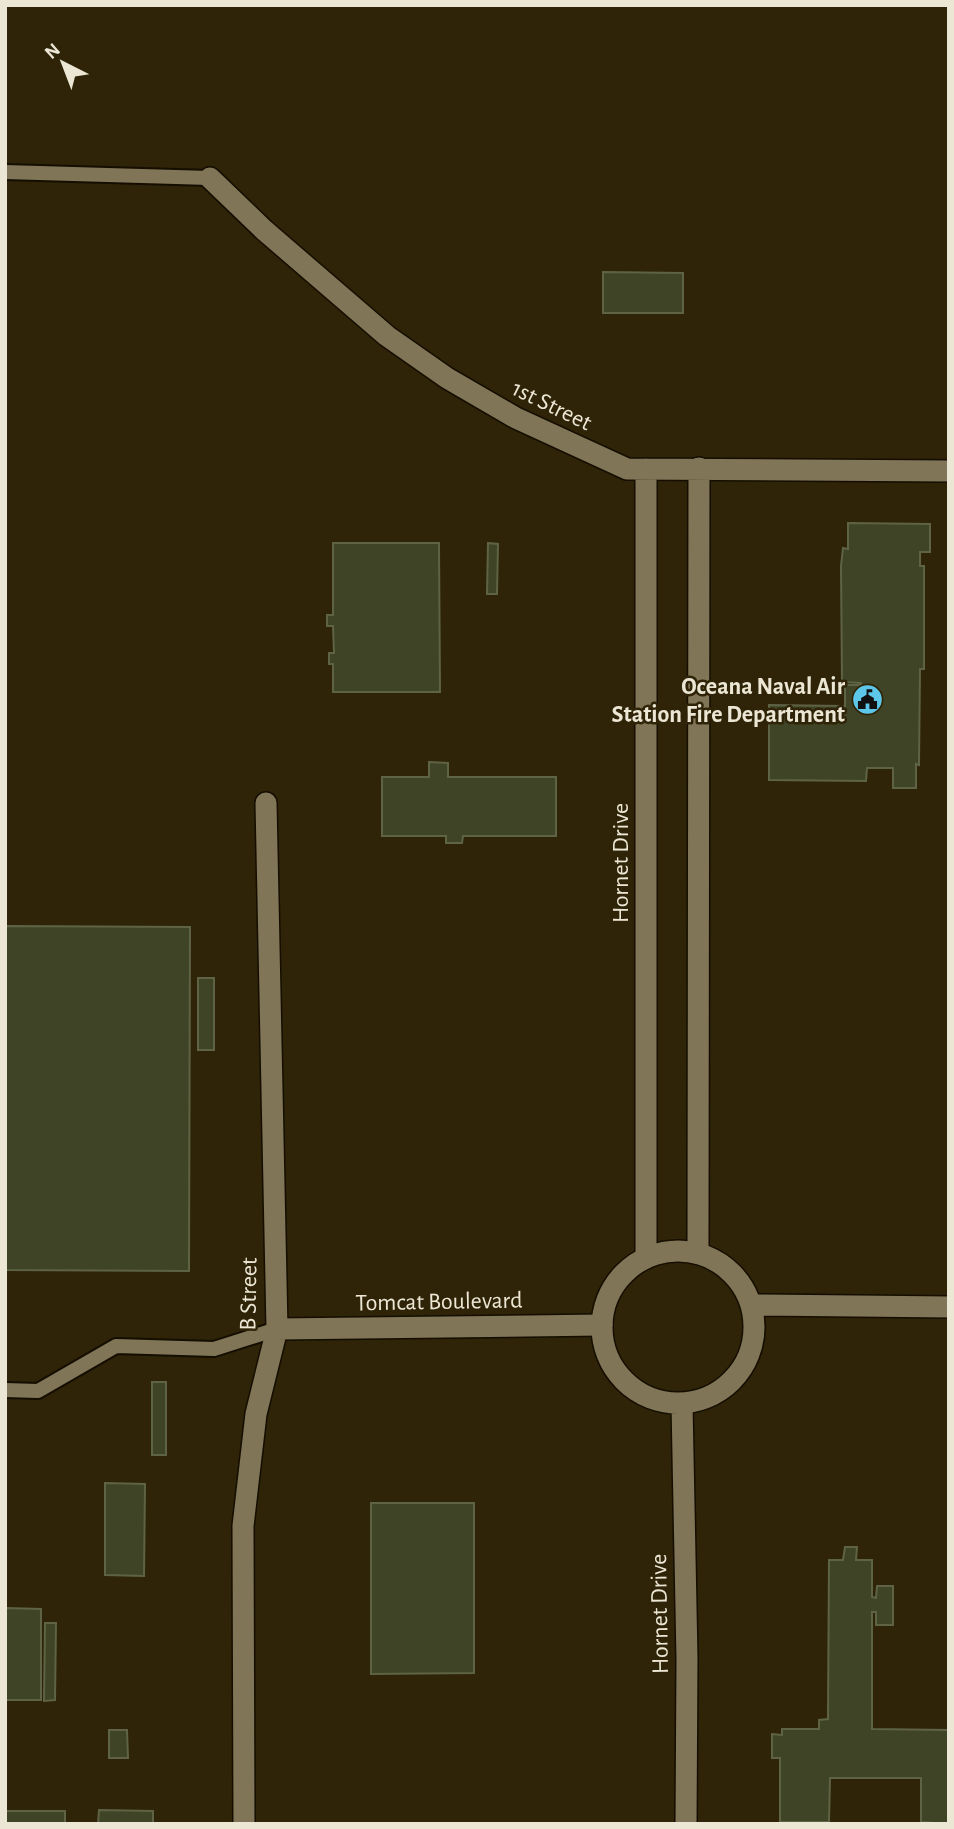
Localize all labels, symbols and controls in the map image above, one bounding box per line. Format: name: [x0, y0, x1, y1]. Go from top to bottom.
north arrow: [28, 28, 98, 98]
text: N: [41, 40, 64, 63]
street label: 1st Street: [508, 376, 595, 436]
place label: Oceana Naval Air Station Fire Department: [612, 675, 846, 727]
public building icon: Oceana Naval Air Station Fire Department: [851, 683, 885, 717]
street label: Hornet Drive: [609, 803, 633, 923]
street label: B Street: [236, 1257, 262, 1331]
street label: Tomcat Boulevard: [355, 1289, 523, 1315]
street label: Hornet Drive: [647, 1554, 673, 1674]

